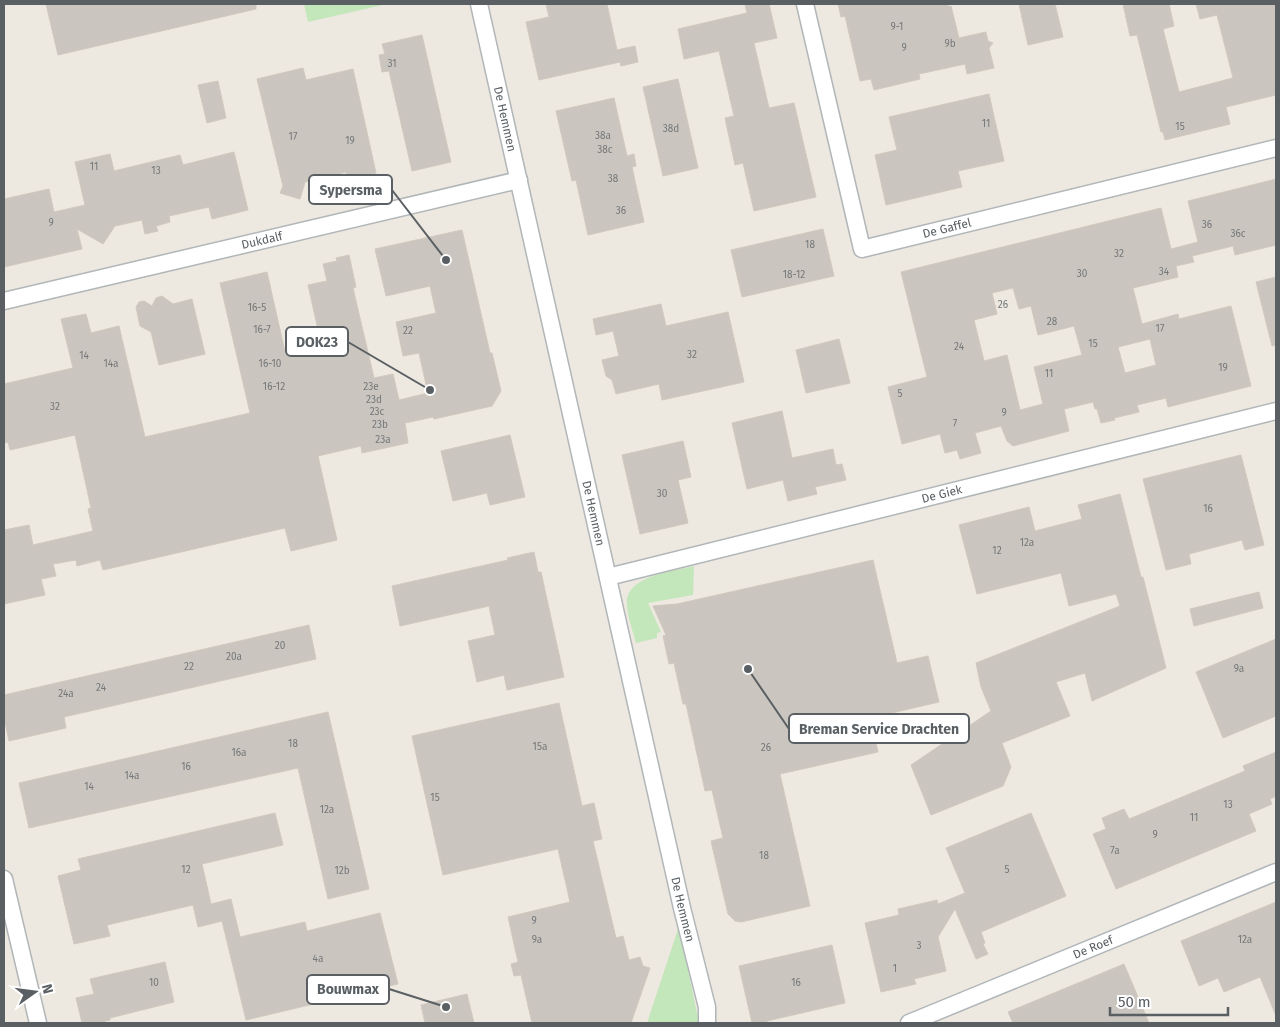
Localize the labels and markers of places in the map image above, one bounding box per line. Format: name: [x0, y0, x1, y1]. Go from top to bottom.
callout: Sypersma: [309, 175, 392, 204]
callout: DOK23: [286, 327, 348, 356]
callout: Breman Service Drachten: [789, 714, 969, 743]
callout: Bouwmax: [307, 975, 389, 1004]

